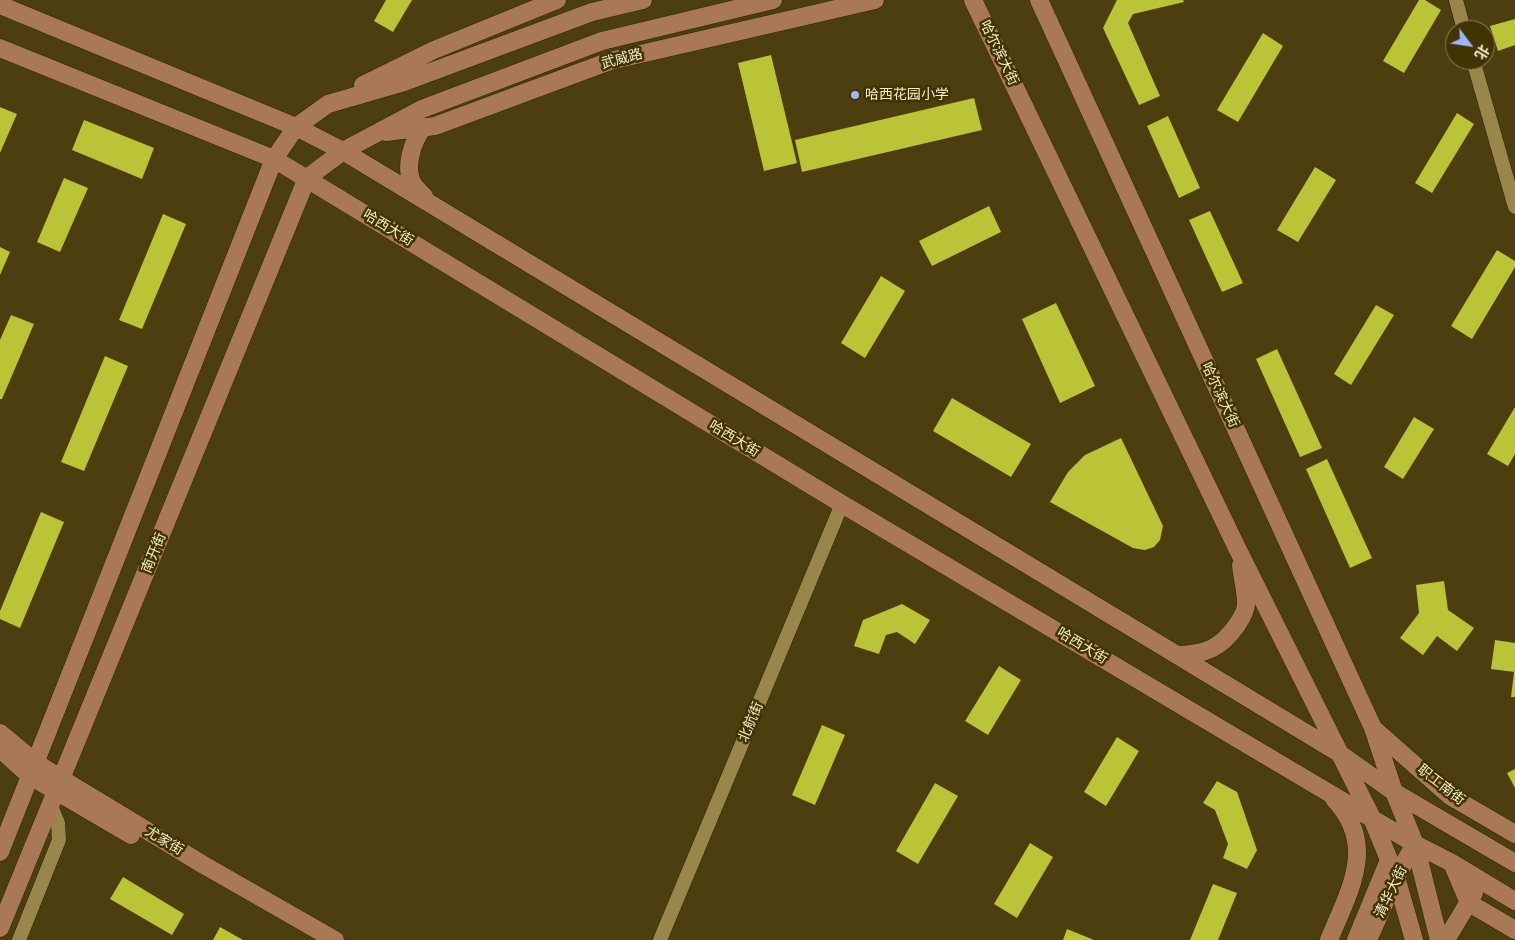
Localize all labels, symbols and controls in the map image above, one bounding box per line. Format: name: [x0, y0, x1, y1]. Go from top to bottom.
street label: 哈尔滨大街: [976, 18, 1022, 88]
north arrow: [1445, 20, 1495, 70]
text: 北: [1472, 42, 1492, 62]
street label: 武威路: [600, 45, 644, 73]
place label: 哈西花园小学: [865, 87, 949, 103]
marker: 哈西花园小学: [849, 89, 861, 101]
street label: 哈西大街: [360, 206, 416, 250]
street label: 哈尔滨大街: [1198, 360, 1242, 430]
street label: 哈西大街: [706, 417, 762, 461]
street label: 南开街: [138, 530, 170, 576]
street label: 哈西大街: [1054, 624, 1110, 668]
street label: 北航街: [735, 699, 767, 745]
street label: 职工南街: [1414, 761, 1468, 809]
street label: 尤家街: [142, 823, 186, 859]
street label: 清华大街: [1371, 863, 1411, 921]

